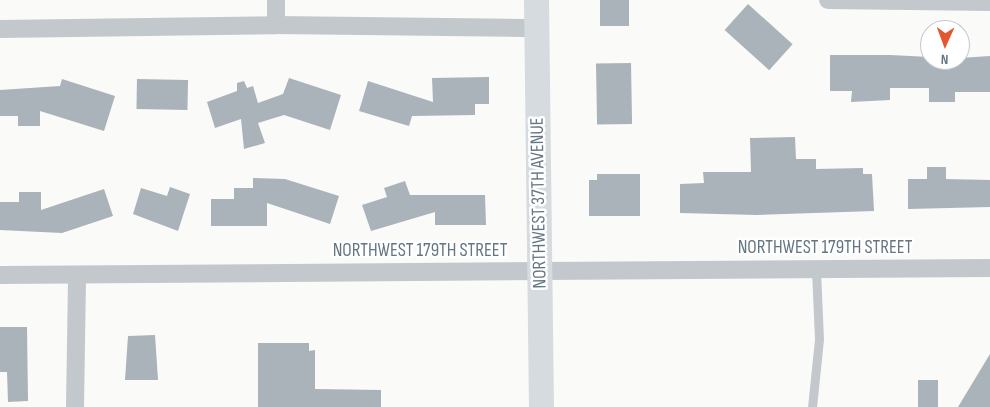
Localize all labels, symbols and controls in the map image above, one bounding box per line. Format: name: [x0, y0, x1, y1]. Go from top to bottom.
north arrow: [920, 20, 970, 70]
text: N: [940, 51, 949, 68]
street label: NORTHWEST 37TH AVENUE: [526, 117, 552, 289]
street label: NORTHWEST 179TH STREET: [738, 237, 912, 259]
street label: NORTHWEST 179TH STREET: [333, 240, 507, 262]

